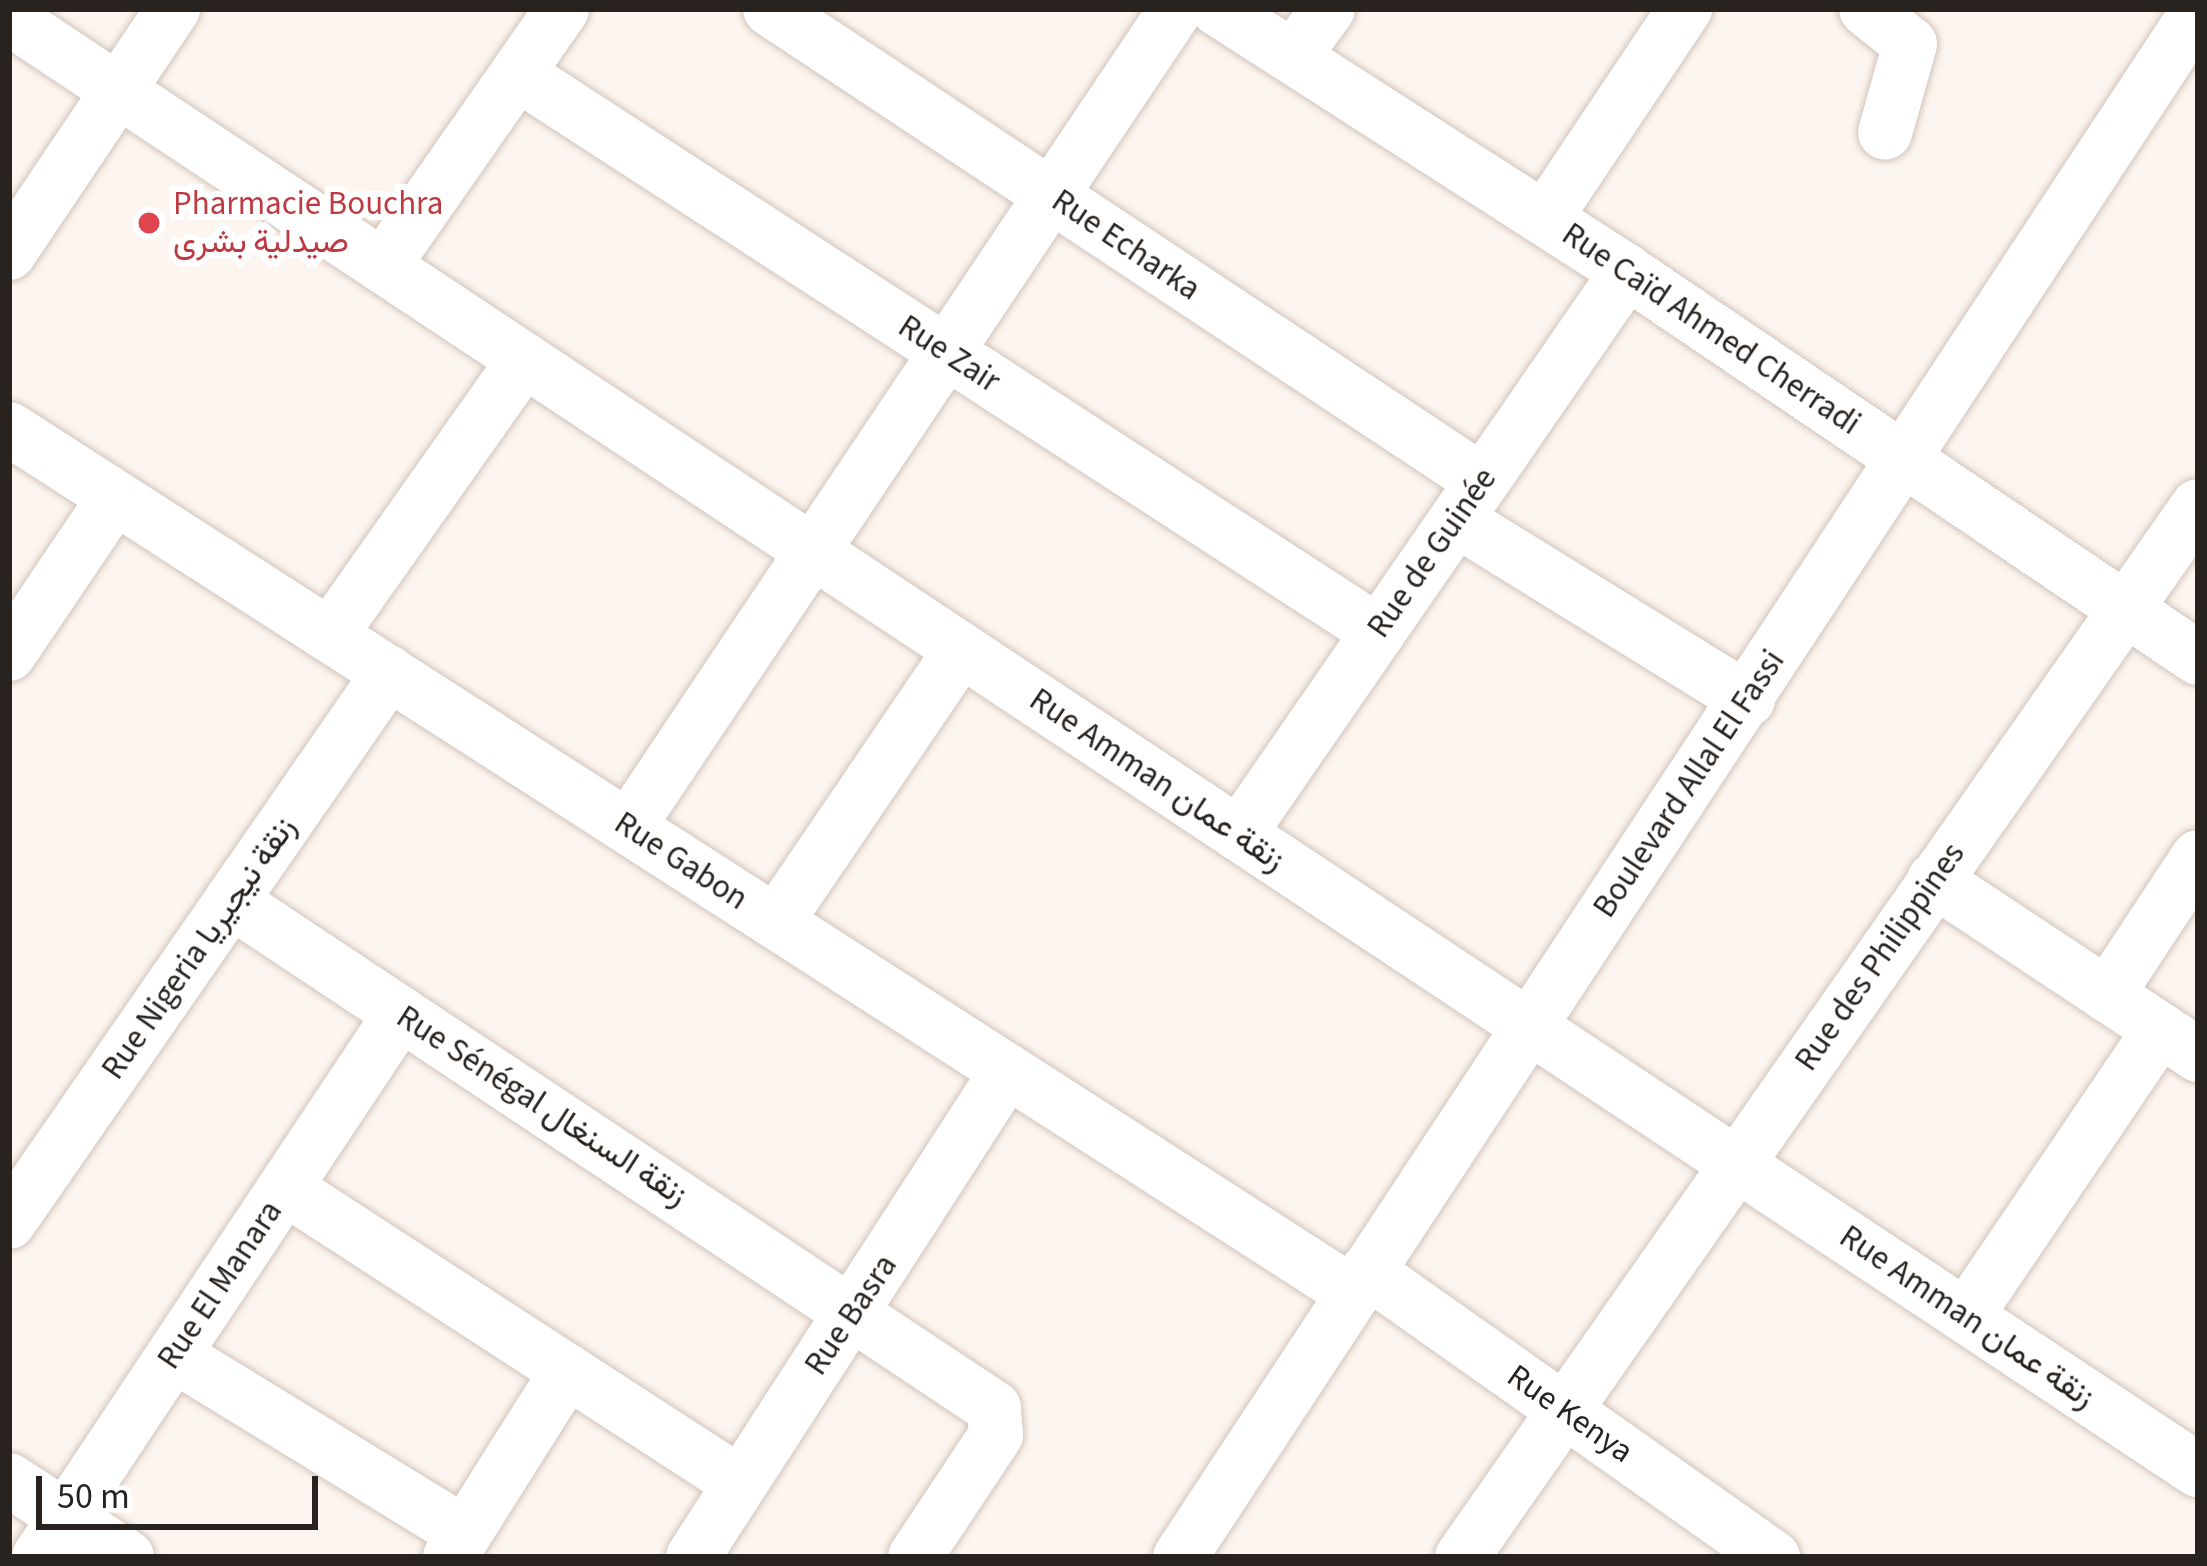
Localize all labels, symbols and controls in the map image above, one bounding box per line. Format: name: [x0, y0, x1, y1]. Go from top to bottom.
street label: Rue Echarka: [1044, 181, 1208, 309]
place label: Pharmacie Bouchra صيدلية بشرى: [173, 184, 443, 262]
marker: Pharmacie Bouchra صيدلية بشرى: [136, 210, 162, 236]
street label: Rue Caïd Ahmed Cherradi: [1554, 214, 1868, 444]
street label: Rue Zair: [891, 307, 1007, 401]
street label: Rue de Guinée: [1359, 460, 1505, 646]
street label: Boulevard Allal El Fassi: [1585, 643, 1793, 925]
street label: Rue Amman زنقة عمان: [1022, 680, 1292, 880]
street label: Rue Gabon: [607, 803, 755, 919]
street label: Rue Nigeria زنقة نيجيريا: [93, 809, 305, 1087]
street label: Rue des Philippines: [1787, 835, 1973, 1079]
street label: Rue Sénégal زنقة السنغال: [389, 997, 695, 1215]
street label: Rue El Manara: [149, 1193, 291, 1377]
street label: Rue Amman زنقة عمان: [1832, 1217, 2102, 1417]
street label: Rue Basra: [796, 1247, 906, 1383]
street label: Rue Kenya: [1500, 1356, 1640, 1472]
scale bar: [42, 1452, 324, 1526]
text: 50 m: [57, 1471, 130, 1522]

